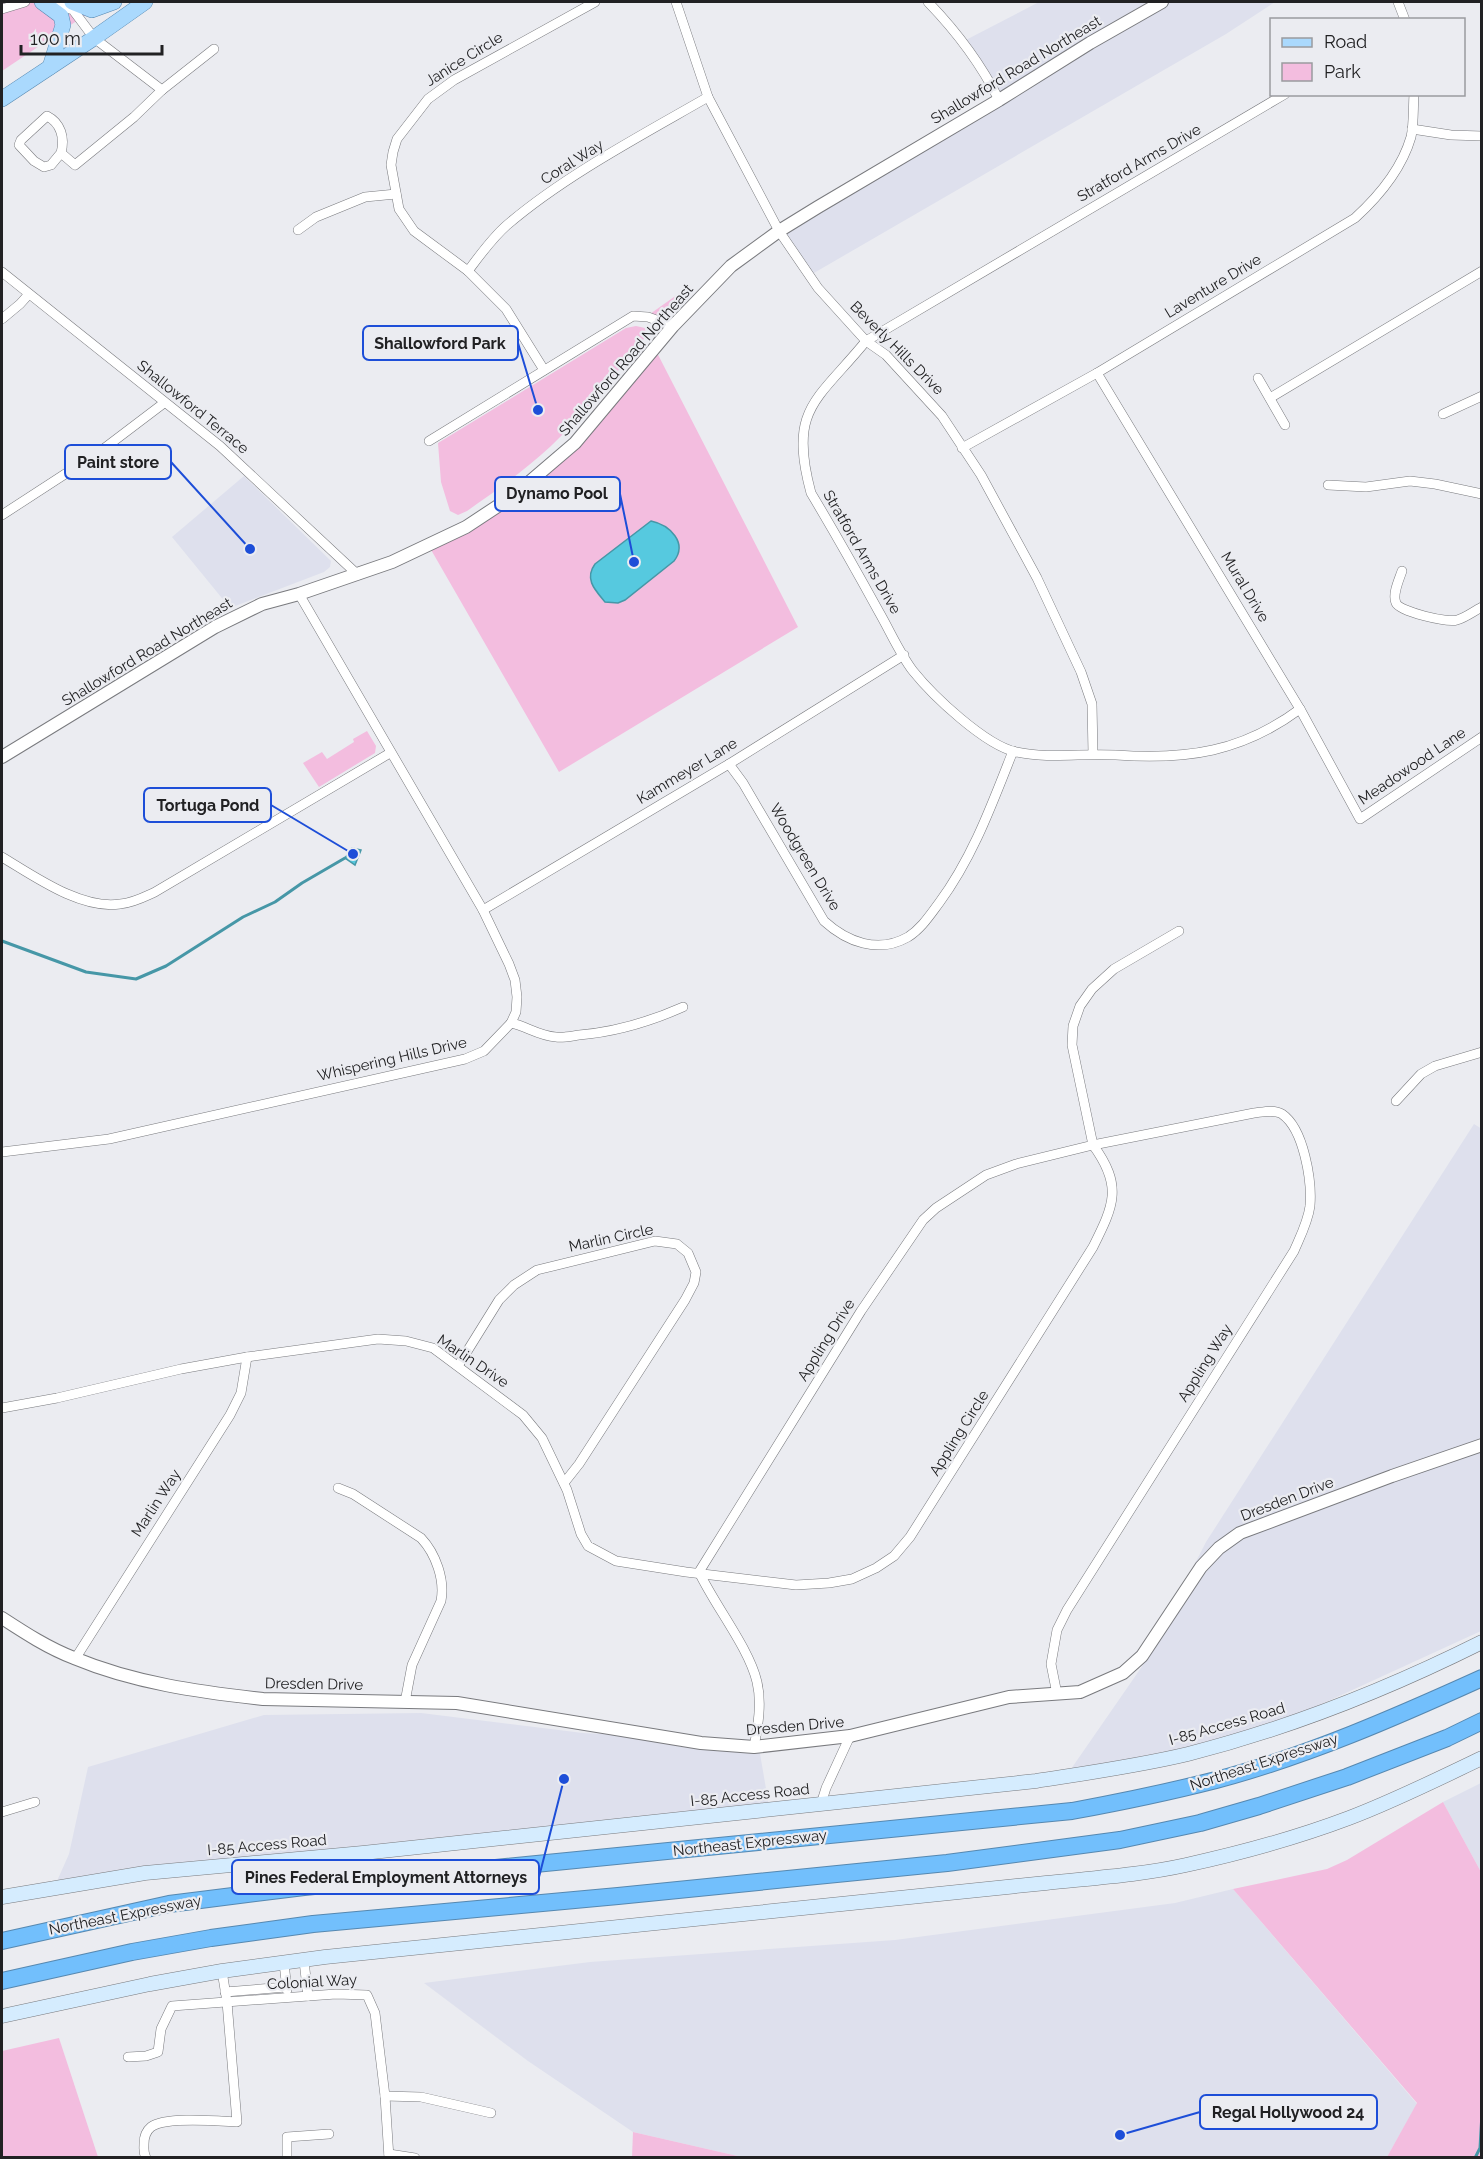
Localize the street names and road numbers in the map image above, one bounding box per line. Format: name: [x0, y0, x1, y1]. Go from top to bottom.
street label: Shallowford Road Northeast: [928, 12, 1104, 128]
street label: Janice Circle: [422, 28, 506, 90]
street label: Stratford Arms Drive: [1074, 120, 1204, 206]
street label: Coral Way: [537, 136, 607, 188]
street label: Laventure Drive: [1162, 250, 1265, 322]
street label: Shallowford Road Northeast: [555, 280, 697, 440]
street label: Beverly Hills Drive: [846, 297, 948, 399]
street label: Shallowford Terrace: [134, 356, 253, 458]
street label: Stratford Arms Drive: [819, 487, 905, 617]
street label: Mural Drive: [1217, 549, 1273, 626]
street label: Shallowford Road Northeast: [59, 594, 235, 710]
street label: Meadowood Lane: [1355, 723, 1469, 809]
street label: Kammeyer Lane: [634, 734, 741, 808]
street label: Woodgreen Drive: [766, 800, 844, 914]
street label: Whispering Hills Drive: [316, 1033, 469, 1085]
street label: Marlin Circle: [567, 1220, 655, 1256]
street label: Appling Drive: [794, 1295, 859, 1384]
street label: Appling Way: [1174, 1321, 1236, 1405]
street label: Marlin Drive: [434, 1331, 512, 1392]
street label: Appling Circle: [926, 1387, 993, 1479]
street label: Marlin Way: [128, 1466, 184, 1540]
street label: Dresden Drive: [1238, 1473, 1336, 1525]
street label: Dresden Drive: [265, 1674, 363, 1694]
street label: I-85 Access Road: [1167, 1699, 1287, 1749]
street label: Dresden Drive: [745, 1713, 845, 1739]
street label: Northeast Expressway: [1188, 1730, 1340, 1794]
street label: I-85 Access Road: [689, 1780, 811, 1810]
street label: Northeast Expressway: [672, 1826, 828, 1860]
street label: I-85 Access Road: [207, 1831, 327, 1859]
street label: Northeast Expressway: [47, 1891, 203, 1939]
street label: Colonial Way: [266, 1971, 358, 1993]

